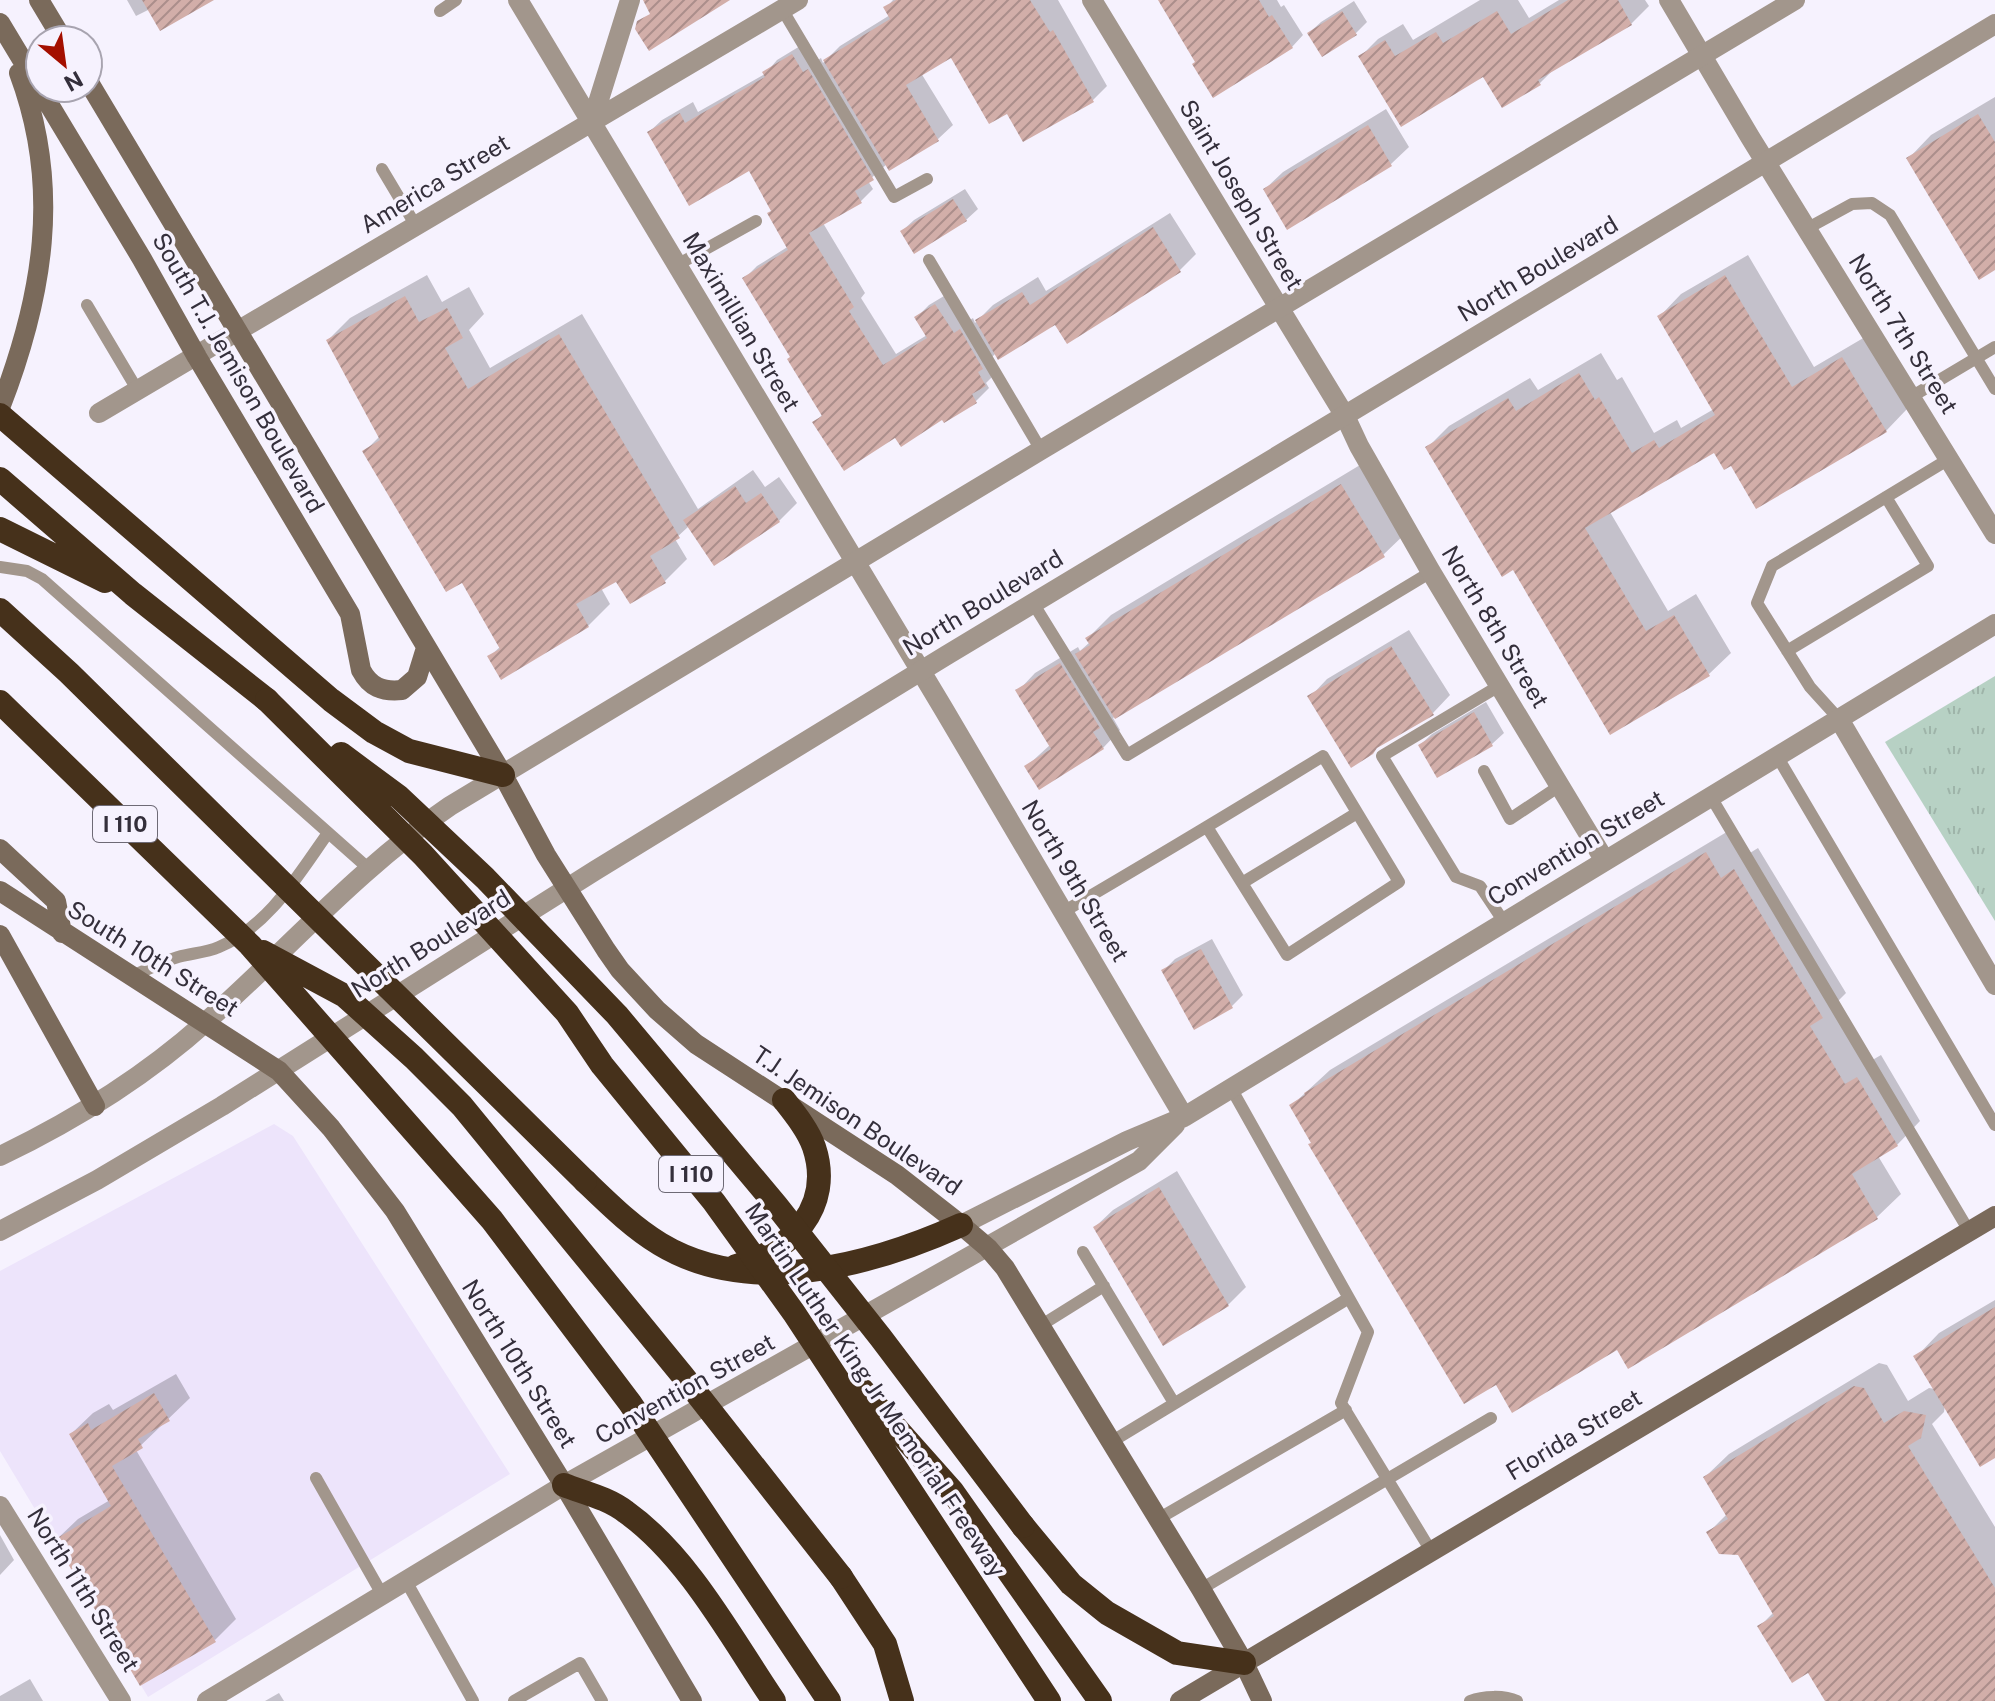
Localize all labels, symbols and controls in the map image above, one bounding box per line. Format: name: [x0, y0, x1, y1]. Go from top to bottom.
north arrow: [24, 24, 104, 104]
text: N: [60, 66, 88, 97]
street label: Saint Joseph Street: [1174, 94, 1310, 294]
street label: America Street: [355, 128, 514, 239]
street label: North Boulevard: [1452, 209, 1623, 327]
street label: Maximillian Street: [677, 227, 806, 416]
street label: South T.J. Jemison Boulevard: [147, 228, 331, 517]
street label: North 7th Street: [1843, 248, 1964, 419]
street label: North 8th Street: [1436, 540, 1555, 713]
street label: North Boulevard: [897, 543, 1068, 661]
street label: Convention Street: [1482, 783, 1669, 911]
street label: North 9th Street: [1017, 795, 1135, 966]
road number: I 110: [93, 806, 157, 842]
street label: North Boulevard: [346, 883, 515, 1003]
street label: South 10th Street: [63, 894, 244, 1022]
street label: T.J. Jemison Boulevard: [748, 1040, 967, 1201]
road number: I 110: [659, 1156, 723, 1192]
street label: Martin Luther King Jr Memorial Freeway: [740, 1197, 1012, 1582]
street label: North 10th Street: [457, 1274, 583, 1453]
street label: Convention Street: [590, 1327, 779, 1449]
street label: Florida Street: [1501, 1383, 1646, 1486]
street label: North 11th Street: [22, 1502, 146, 1677]

